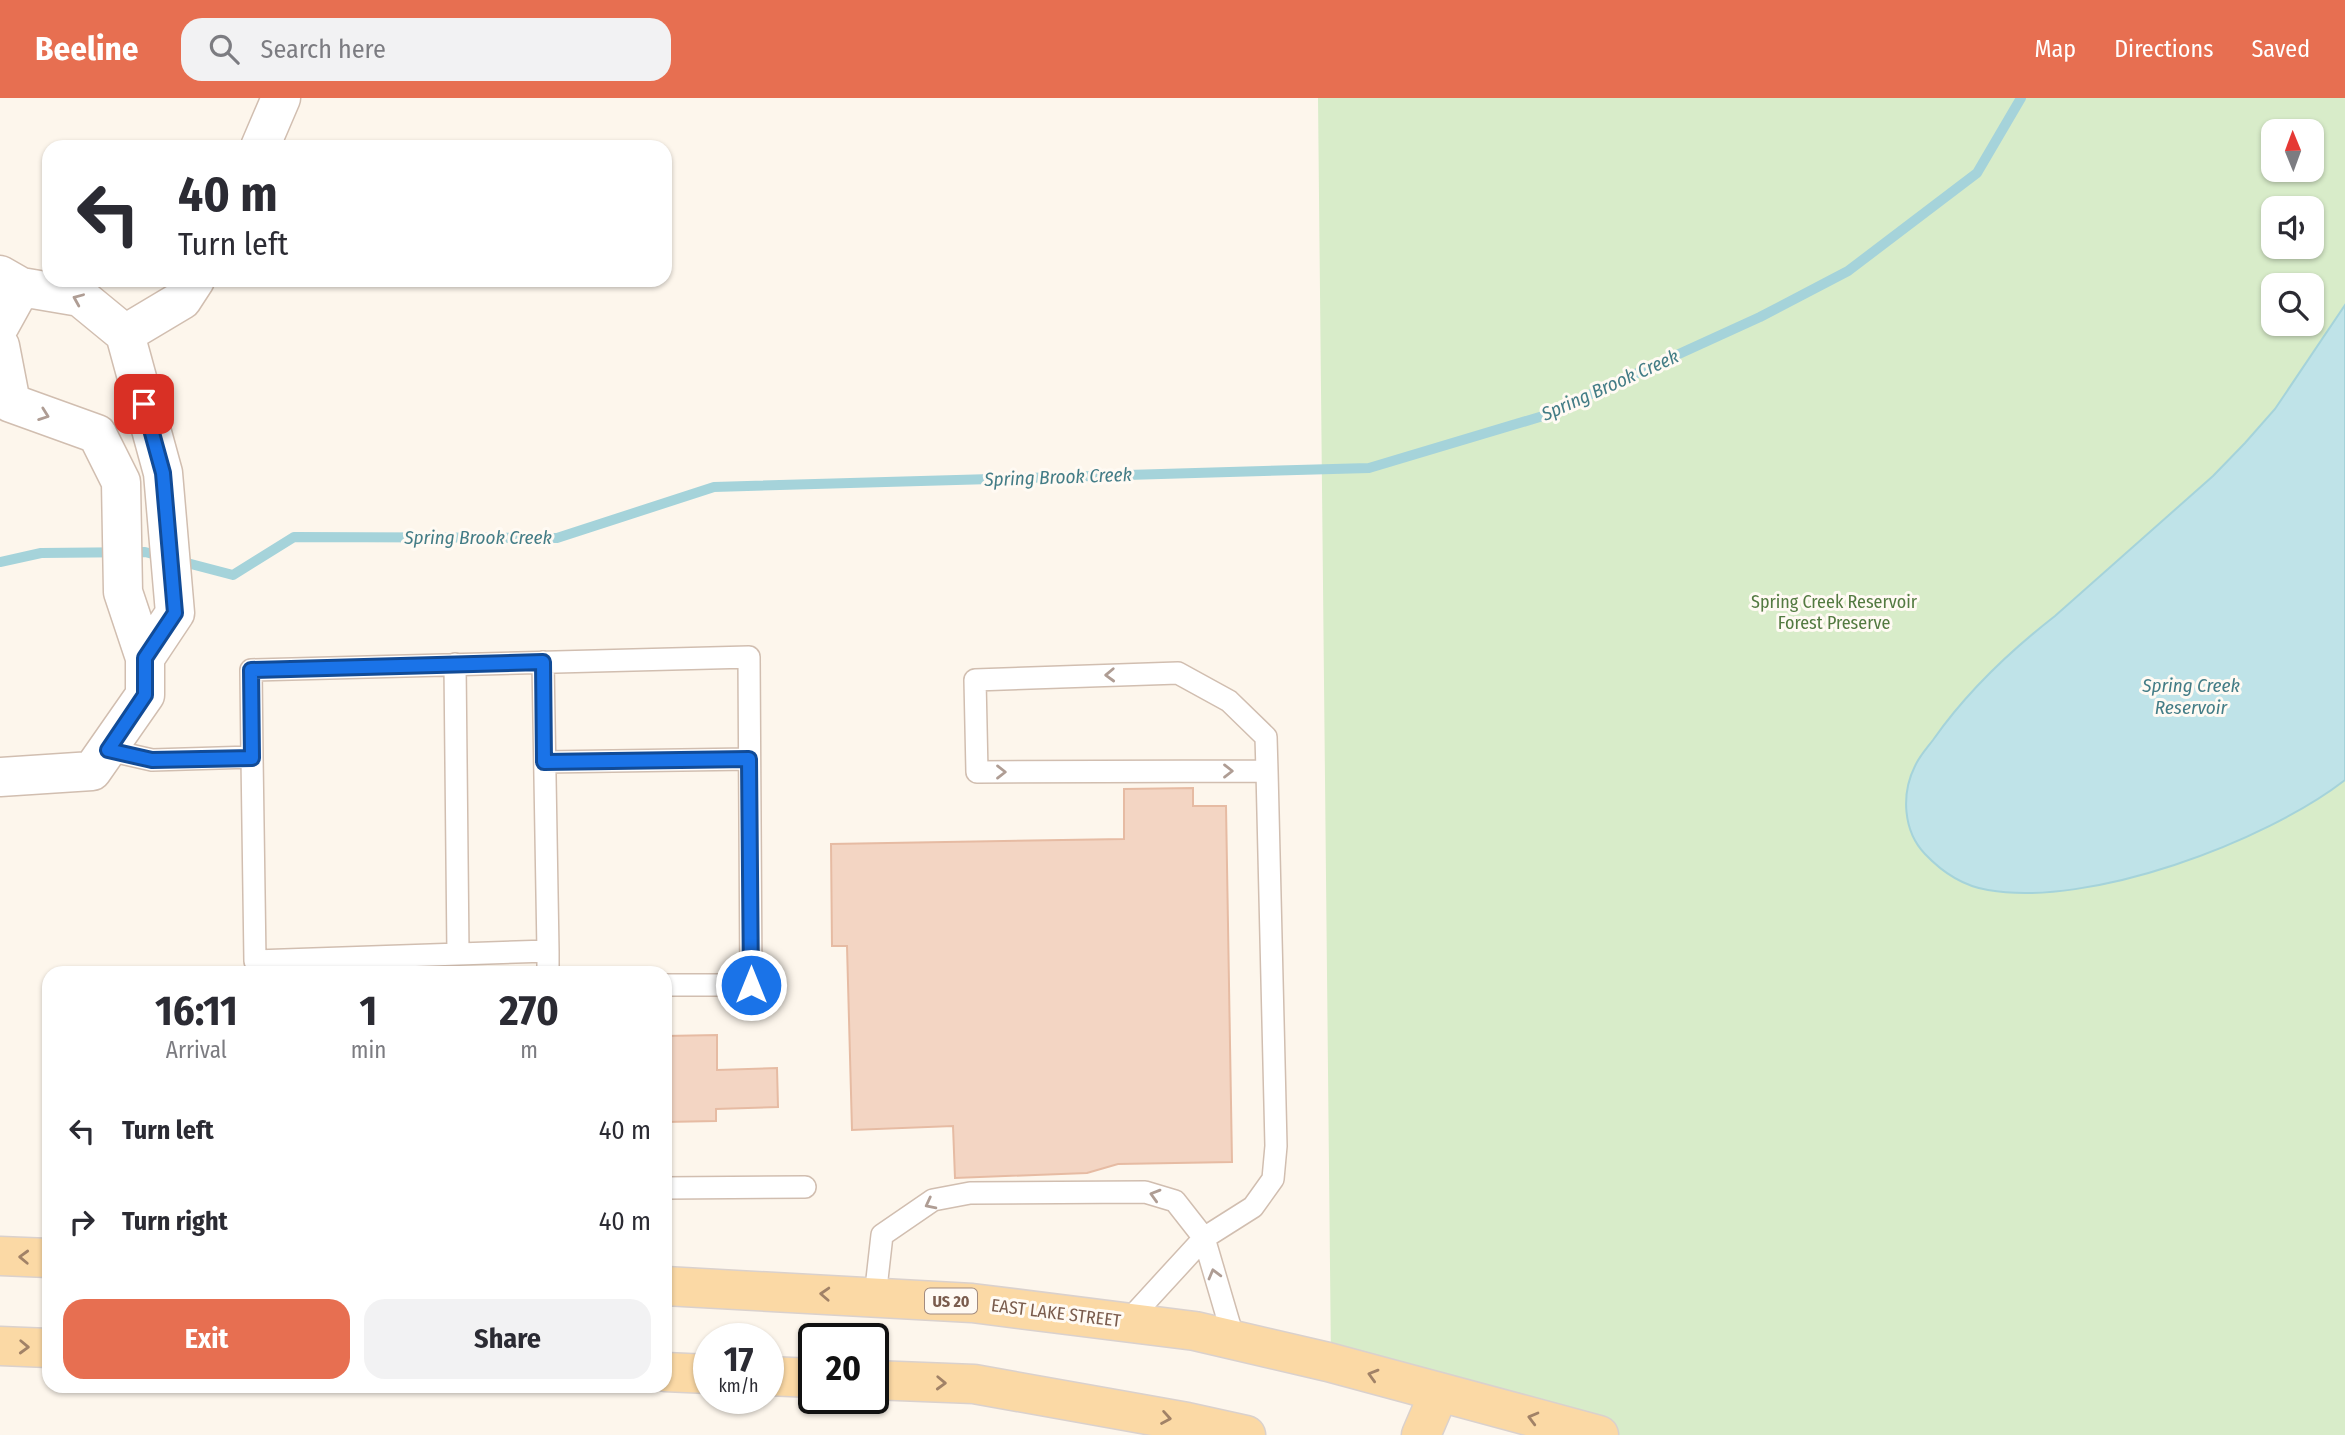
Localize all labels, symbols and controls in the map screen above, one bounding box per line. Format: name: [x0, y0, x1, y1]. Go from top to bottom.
search box: [181, 18, 671, 81]
text: Beeline: [35, 29, 139, 69]
icon: search: [205, 30, 243, 68]
text: Search here: [261, 34, 386, 65]
text: Map: [2035, 35, 2076, 63]
text: Directions: [2114, 35, 2213, 63]
text: Saved: [2251, 35, 2310, 63]
north arrow: [2261, 119, 2324, 182]
map controls: [2261, 119, 2324, 336]
text: 40 m: [178, 165, 278, 224]
icon: left: [63, 168, 154, 259]
button: sound: [2261, 196, 2324, 259]
text: Turn left: [178, 225, 288, 263]
button: search: [2261, 273, 2324, 336]
one-way arrow: [73, 294, 85, 308]
water label: Spring Brook Creek: [1537, 344, 1682, 426]
pin: [114, 374, 174, 434]
icon: arrive: [125, 385, 163, 423]
one-way arrow: [37, 406, 49, 420]
water label: Spring Brook Creek: [983, 463, 1132, 491]
water label: Spring Brook Creek: [403, 526, 552, 549]
park label: Spring Creek Reservoir Forest Preserve: [1751, 591, 1918, 634]
one-way arrow: [1104, 668, 1115, 683]
water label: Spring Creek Reservoir: [2141, 674, 2240, 719]
one-way arrow: [1223, 763, 1234, 779]
one-way arrow: [996, 764, 1006, 780]
position arrow: [714, 948, 788, 1022]
text: 16:11: [155, 986, 238, 1036]
text: 1: [360, 986, 377, 1036]
text: 270: [499, 986, 559, 1036]
text: Arrival: [166, 1036, 227, 1064]
text: min: [351, 1036, 386, 1064]
text: m: [520, 1036, 538, 1064]
icon: left: [63, 1112, 101, 1150]
text: Turn left: [122, 1115, 214, 1146]
text: 40 m: [599, 1115, 651, 1146]
one-way arrow: [1149, 1189, 1161, 1203]
one-way arrow: [925, 1195, 937, 1209]
icon: right: [63, 1203, 101, 1241]
text: Turn right: [122, 1206, 228, 1237]
text: 40 m: [599, 1206, 651, 1237]
one-way arrow: [19, 1249, 30, 1264]
one-way arrow: [1208, 1269, 1222, 1281]
one-way arrow: [820, 1287, 831, 1302]
road number: US 20: [925, 1288, 977, 1314]
street label: EAST LAKE STREET: [990, 1294, 1123, 1332]
button: Exit: [63, 1299, 350, 1379]
button: Share: [364, 1299, 651, 1379]
speed limit sign: 20: [798, 1323, 889, 1414]
text: 17: [724, 1338, 753, 1380]
one-way arrow: [19, 1340, 30, 1355]
one-way arrow: [1368, 1368, 1380, 1383]
text: km/h: [718, 1375, 759, 1397]
one-way arrow: [936, 1376, 947, 1391]
one-way arrow: [1160, 1410, 1172, 1425]
one-way arrow: [1527, 1412, 1539, 1426]

